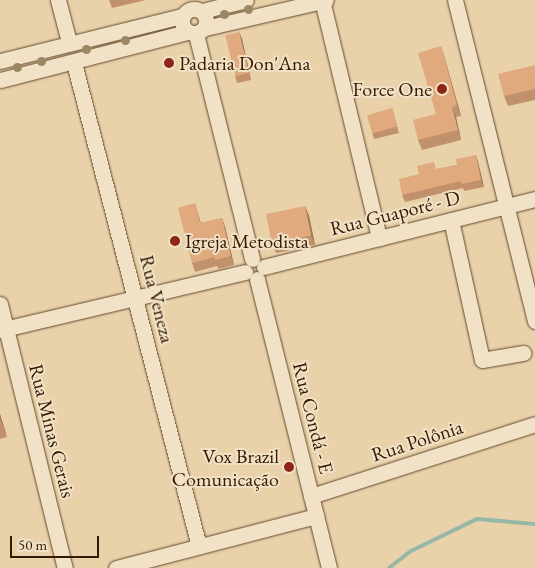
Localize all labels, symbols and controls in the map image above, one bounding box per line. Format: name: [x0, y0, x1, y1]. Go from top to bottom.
place label: Padaria Don'Ana: [179, 51, 311, 75]
marker: Padaria Don'Ana: [163, 57, 175, 69]
place label: Force One: [353, 77, 432, 101]
marker: Force One: [436, 83, 448, 95]
street label: Rua Guaporé - D: [327, 185, 463, 241]
place label: Igreja Metodista: [185, 229, 309, 253]
marker: Igreja Metodista: [169, 235, 181, 247]
street label: Rua Veneza: [134, 252, 180, 346]
street label: Rua Condá - E: [288, 360, 338, 476]
street label: Rua Minas Gerais: [24, 362, 80, 500]
street label: Rua Polônia: [368, 415, 466, 467]
place label: Vox Brazil Comunicação: [172, 444, 279, 491]
marker: Vox Brazil Comunicação: [283, 461, 295, 473]
scale bar: [12, 526, 101, 558]
text: 50 m: [18, 535, 47, 554]

